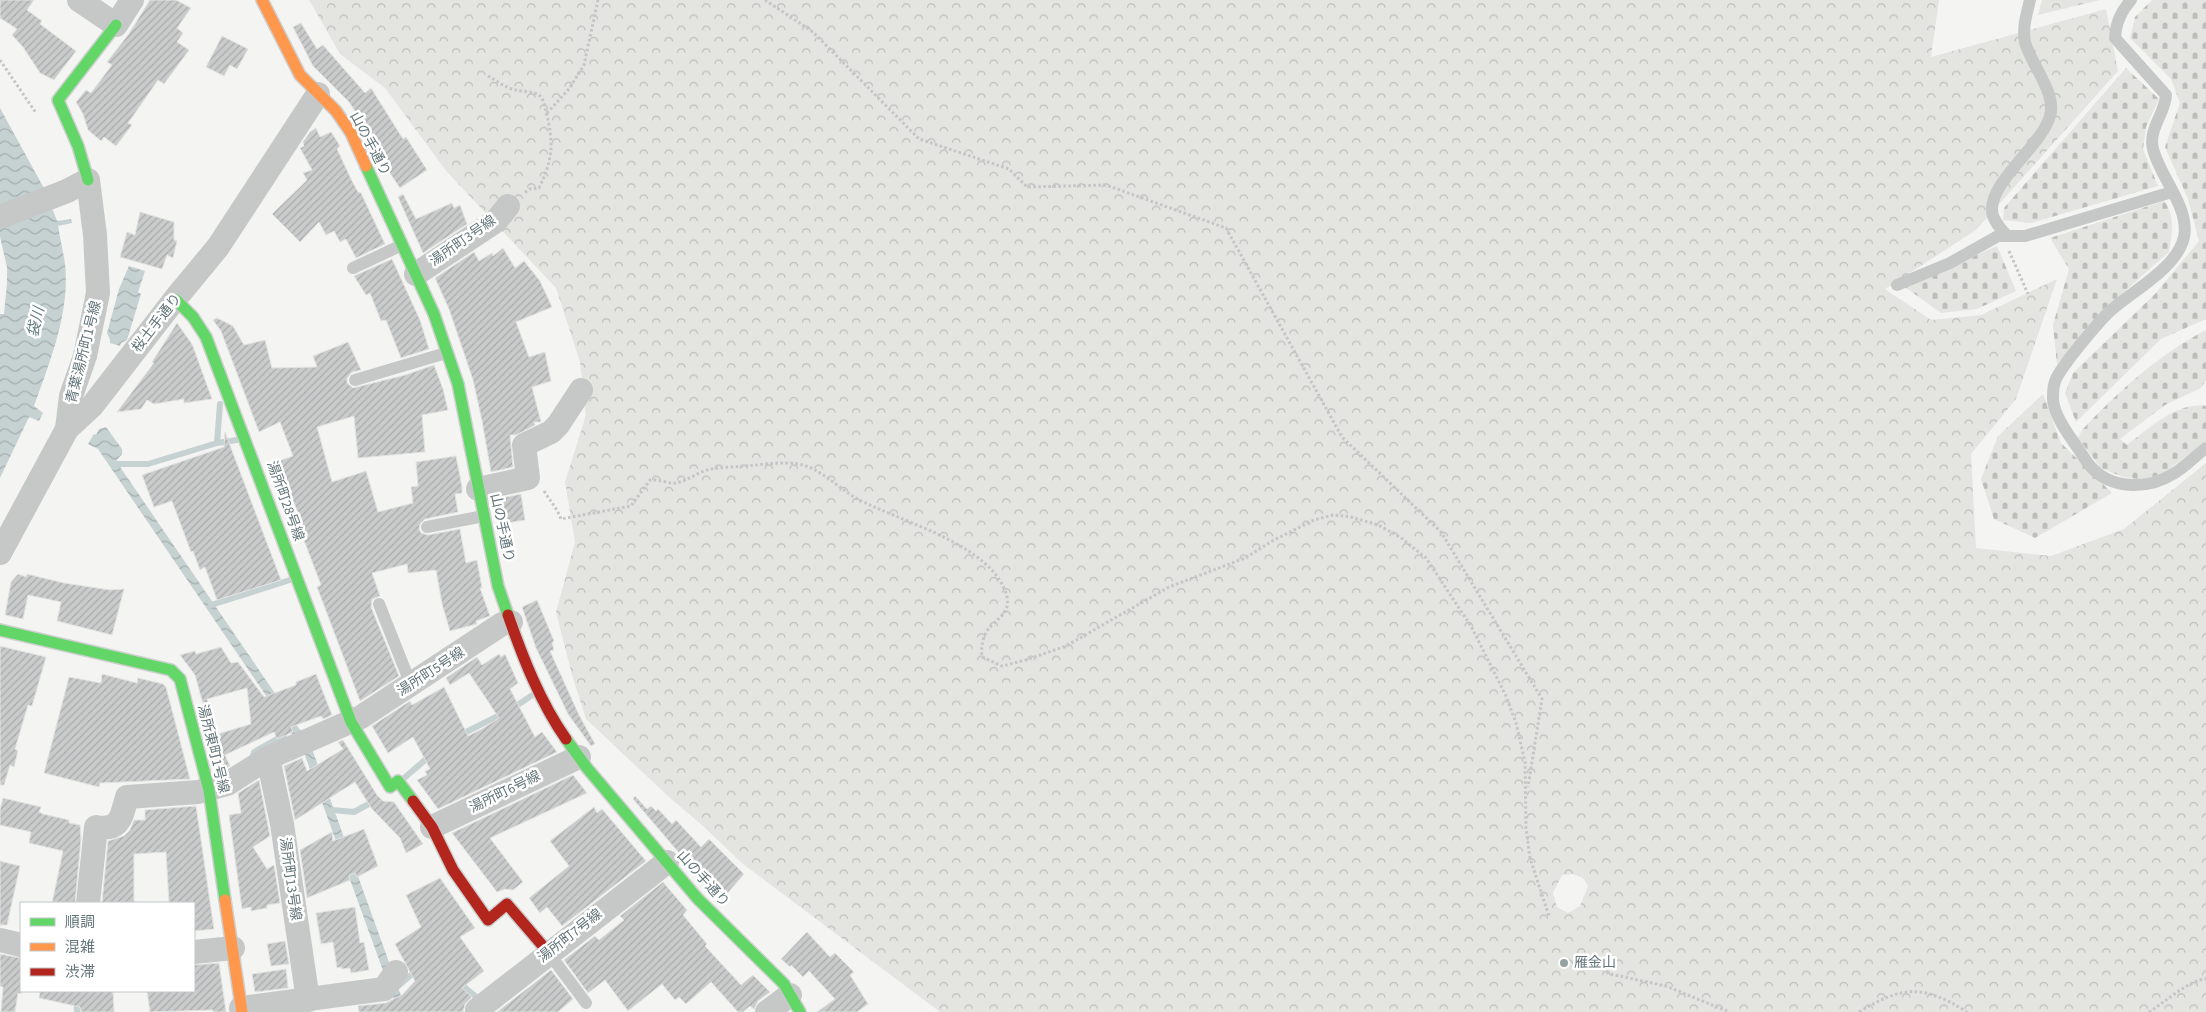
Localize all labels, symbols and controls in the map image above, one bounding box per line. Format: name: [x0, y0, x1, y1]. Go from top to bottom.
street label: 山の手通り: [345, 108, 395, 180]
street label: 湯所町3号線: [426, 211, 500, 271]
street label: 桜土手通り: [128, 289, 186, 357]
street label: 青葉湯所町1号線: [62, 299, 106, 405]
water label: 袋川: [22, 303, 50, 339]
street label: 湯所町28号線: [261, 458, 309, 544]
street label: 山の手通り: [485, 492, 519, 564]
street label: 湯所町5号線: [393, 643, 469, 701]
street label: 湯所東町1号線: [192, 702, 234, 796]
street label: 湯所町6号線: [466, 766, 544, 818]
street label: 湯所町13号線: [274, 836, 306, 922]
street label: 山の手通り: [672, 846, 734, 912]
legend: [20, 902, 195, 992]
street label: 湯所町7号線: [534, 904, 606, 968]
text: 順調: [65, 912, 95, 933]
text: 混雑: [65, 937, 95, 958]
place label: 雁金山: [1574, 953, 1616, 973]
marker: 雁金山: [1558, 957, 1570, 969]
text: 渋滞: [65, 962, 95, 983]

